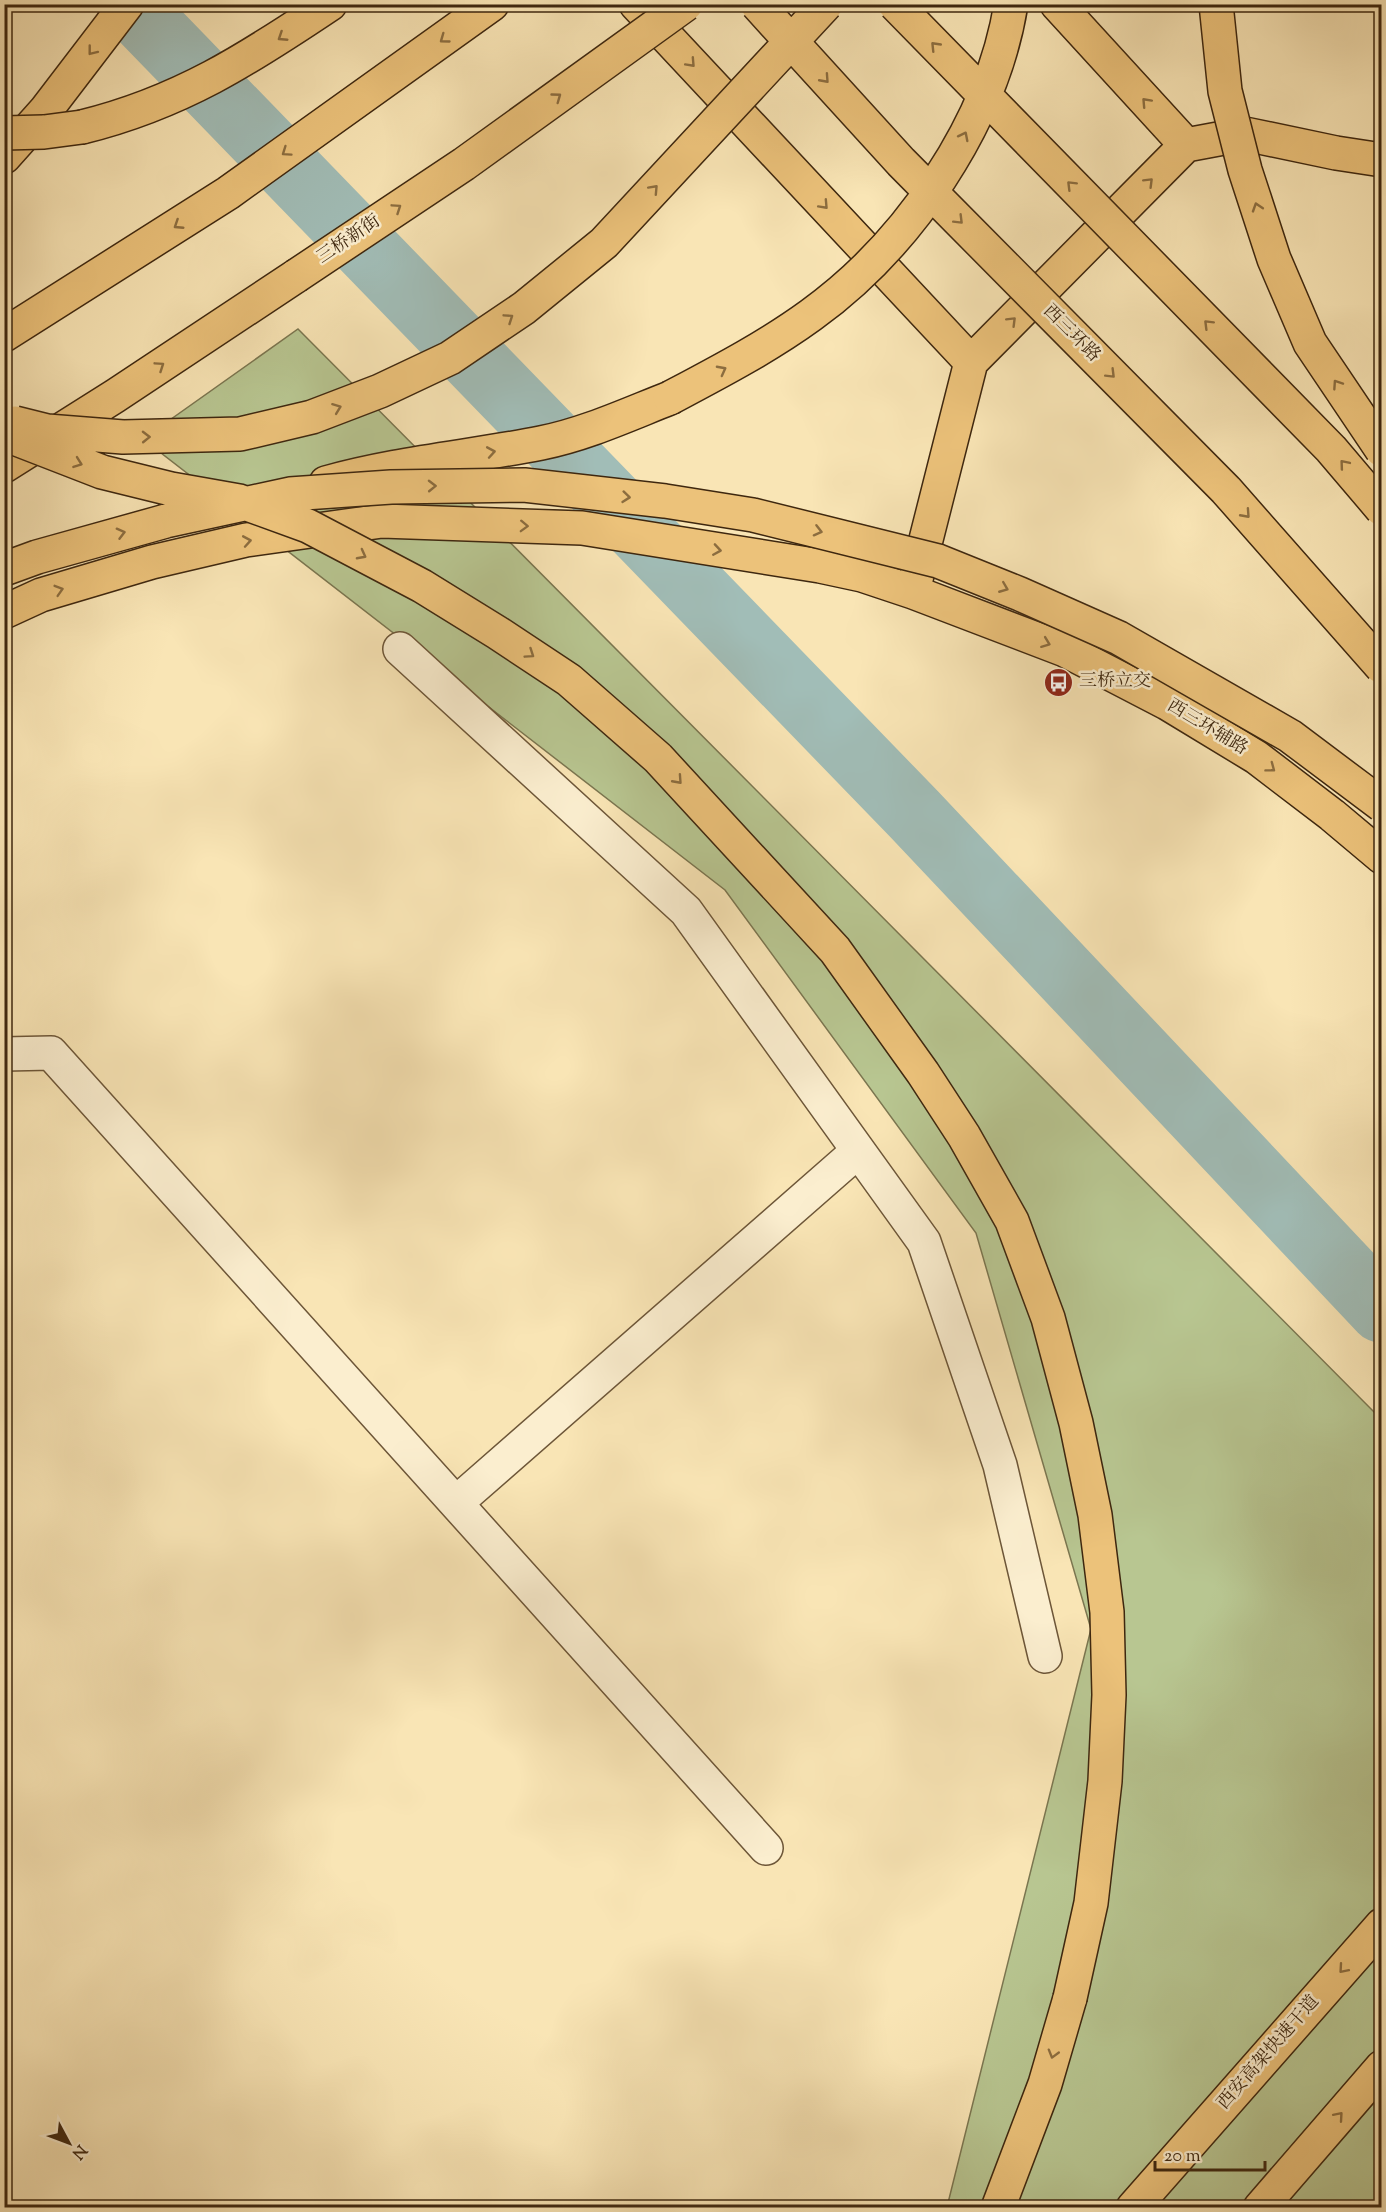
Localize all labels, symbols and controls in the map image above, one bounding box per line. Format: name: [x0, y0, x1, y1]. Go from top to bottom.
one-way arrow: [277, 29, 288, 40]
one-way arrow: [440, 32, 451, 43]
one-way arrow: [931, 42, 942, 53]
one-way arrow: [88, 44, 99, 55]
one-way arrow: [683, 55, 694, 66]
one-way arrow: [817, 71, 828, 82]
one-way arrow: [550, 93, 561, 104]
one-way arrow: [1142, 98, 1153, 108]
one-way arrow: [957, 132, 968, 143]
one-way arrow: [281, 145, 292, 156]
one-way arrow: [1142, 178, 1153, 189]
one-way arrow: [1067, 182, 1078, 192]
one-way arrow: [647, 185, 658, 196]
one-way arrow: [817, 198, 828, 209]
one-way arrow: [1252, 202, 1264, 213]
one-way arrow: [390, 204, 401, 215]
street label: 三桥新街: [312, 209, 386, 271]
one-way arrow: [951, 213, 962, 224]
one-way arrow: [174, 217, 185, 228]
street label: 西三环路: [1036, 299, 1106, 369]
one-way arrow: [502, 314, 513, 325]
one-way arrow: [1005, 317, 1016, 327]
one-way arrow: [1204, 321, 1215, 332]
one-way arrow: [153, 362, 164, 373]
one-way arrow: [716, 366, 727, 378]
one-way arrow: [1103, 366, 1114, 377]
one-way arrow: [1333, 379, 1344, 390]
one-way arrow: [331, 402, 342, 415]
one-way arrow: [141, 431, 150, 443]
one-way arrow: [486, 446, 495, 458]
one-way arrow: [73, 456, 83, 469]
one-way arrow: [1340, 460, 1351, 471]
one-way arrow: [428, 480, 437, 493]
one-way arrow: [622, 490, 631, 502]
one-way arrow: [1239, 507, 1250, 517]
one-way arrow: [520, 519, 529, 532]
one-way arrow: [813, 524, 823, 537]
one-way arrow: [115, 528, 125, 541]
one-way arrow: [242, 535, 252, 548]
one-way arrow: [713, 543, 722, 555]
one-way arrow: [356, 548, 366, 559]
one-way arrow: [998, 581, 1009, 593]
one-way arrow: [53, 585, 64, 597]
one-way arrow: [1039, 636, 1050, 648]
one-way arrow: [523, 647, 534, 658]
bus stop icon: 三桥立交: [1042, 666, 1074, 698]
place label: 三桥立交: [1079, 669, 1151, 695]
street label: 西三环辅路: [1162, 694, 1252, 762]
one-way arrow: [1264, 760, 1275, 771]
one-way arrow: [671, 773, 682, 784]
one-way arrow: [1339, 1962, 1350, 1973]
street label: 西安高架快速干道: [1212, 1990, 1326, 2116]
one-way arrow: [1048, 2048, 1060, 2059]
one-way arrow: [1332, 2112, 1343, 2122]
north arrow: [39, 2113, 99, 2173]
scale bar: [1155, 2134, 1264, 2172]
text: N: [65, 2139, 91, 2164]
text: 20 m: [1164, 2144, 1201, 2170]

